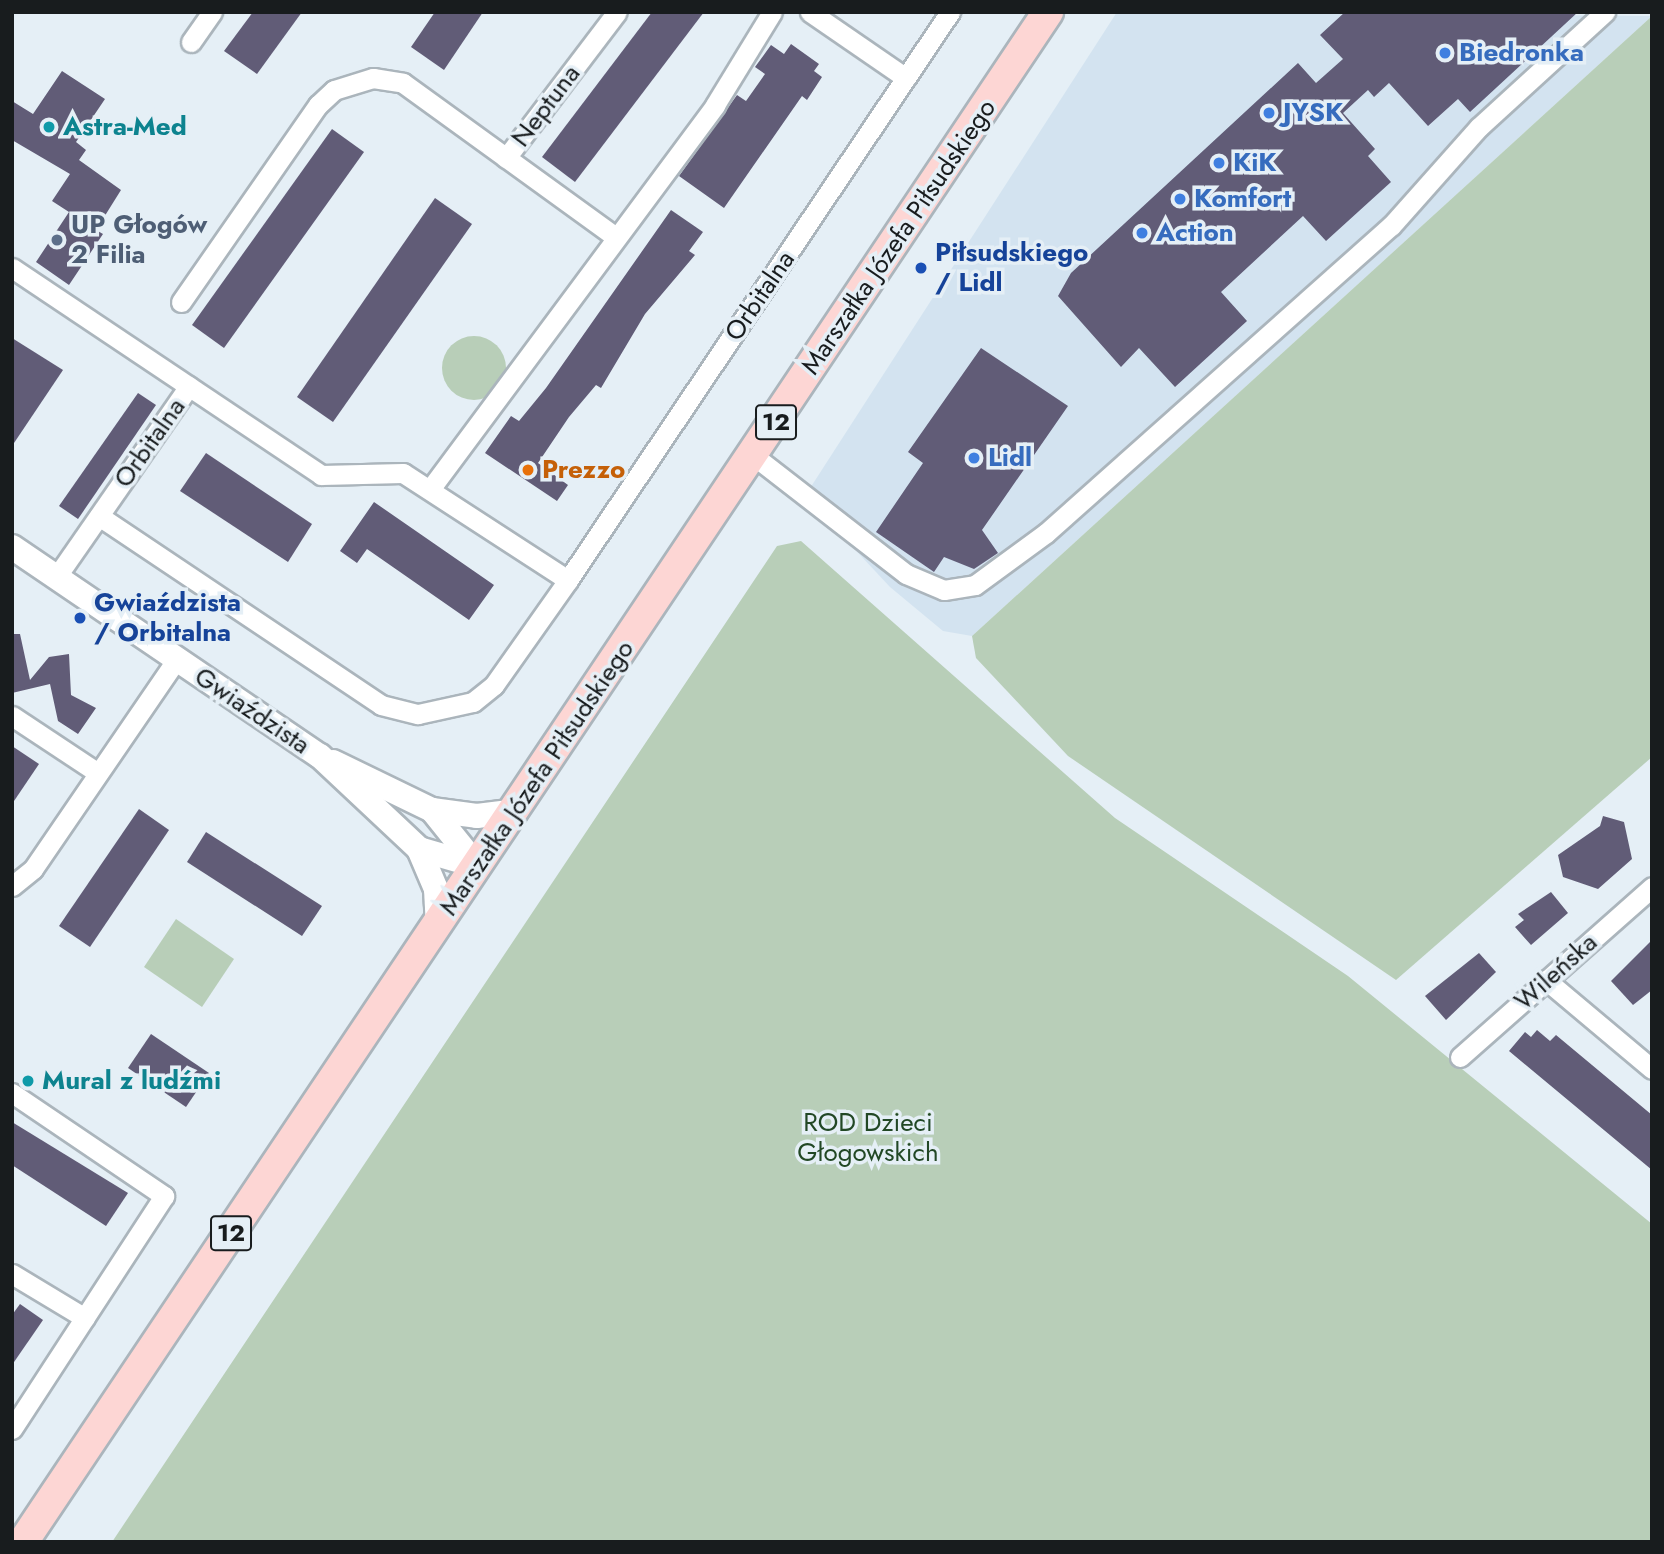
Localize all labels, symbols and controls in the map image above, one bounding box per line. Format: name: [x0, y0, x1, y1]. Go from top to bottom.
place label: Biedronka: [1459, 37, 1584, 69]
marker: Biedronka: [1437, 45, 1453, 61]
street label: Neptuna: [505, 59, 587, 153]
street label: Marszałka Józefa Piłsudskiego: [795, 94, 1003, 380]
place label: JYSK: [1283, 97, 1343, 129]
marker: JYSK: [1261, 105, 1277, 121]
place label: Astra-Med: [63, 111, 187, 143]
marker: Astra-Med: [41, 119, 57, 135]
place label: KiK: [1233, 147, 1277, 179]
marker: KiK: [1211, 155, 1227, 171]
place label: Komfort: [1194, 183, 1291, 215]
marker: Komfort: [1172, 191, 1188, 207]
place label: UP Głogów 2 Filia: [71, 209, 207, 270]
place label: Action: [1156, 217, 1234, 249]
marker: Action: [1134, 225, 1150, 241]
marker: UP Głogów 2 Filia: [49, 232, 65, 248]
place label: Piłsudskiego / Lidl: [935, 237, 1088, 298]
street label: Orbitalna: [719, 245, 801, 347]
marker: Piłsudskiego / Lidl: [913, 260, 929, 276]
street label: Orbitalna: [108, 392, 192, 494]
road number: 12: [755, 402, 797, 442]
place label: Lidl: [988, 442, 1032, 474]
marker: Lidl: [966, 450, 982, 466]
place label: Prezzo: [542, 454, 625, 486]
marker: Prezzo: [520, 462, 536, 478]
place label: Gwiaździsta / Orbitalna: [94, 587, 241, 648]
marker: Gwiaździsta / Orbitalna: [72, 610, 88, 626]
street label: Marszałka Józefa Piłsudskiego: [433, 635, 641, 921]
street label: Gwiaździsta: [188, 661, 316, 761]
street label: Wileńska: [1508, 927, 1604, 1017]
place label: Mural z ludźmi: [42, 1065, 221, 1097]
marker: Mural z ludźmi: [20, 1073, 36, 1089]
park label: ROD Dzieci Głogowskich: [797, 1107, 939, 1168]
road number: 12: [210, 1212, 252, 1254]

